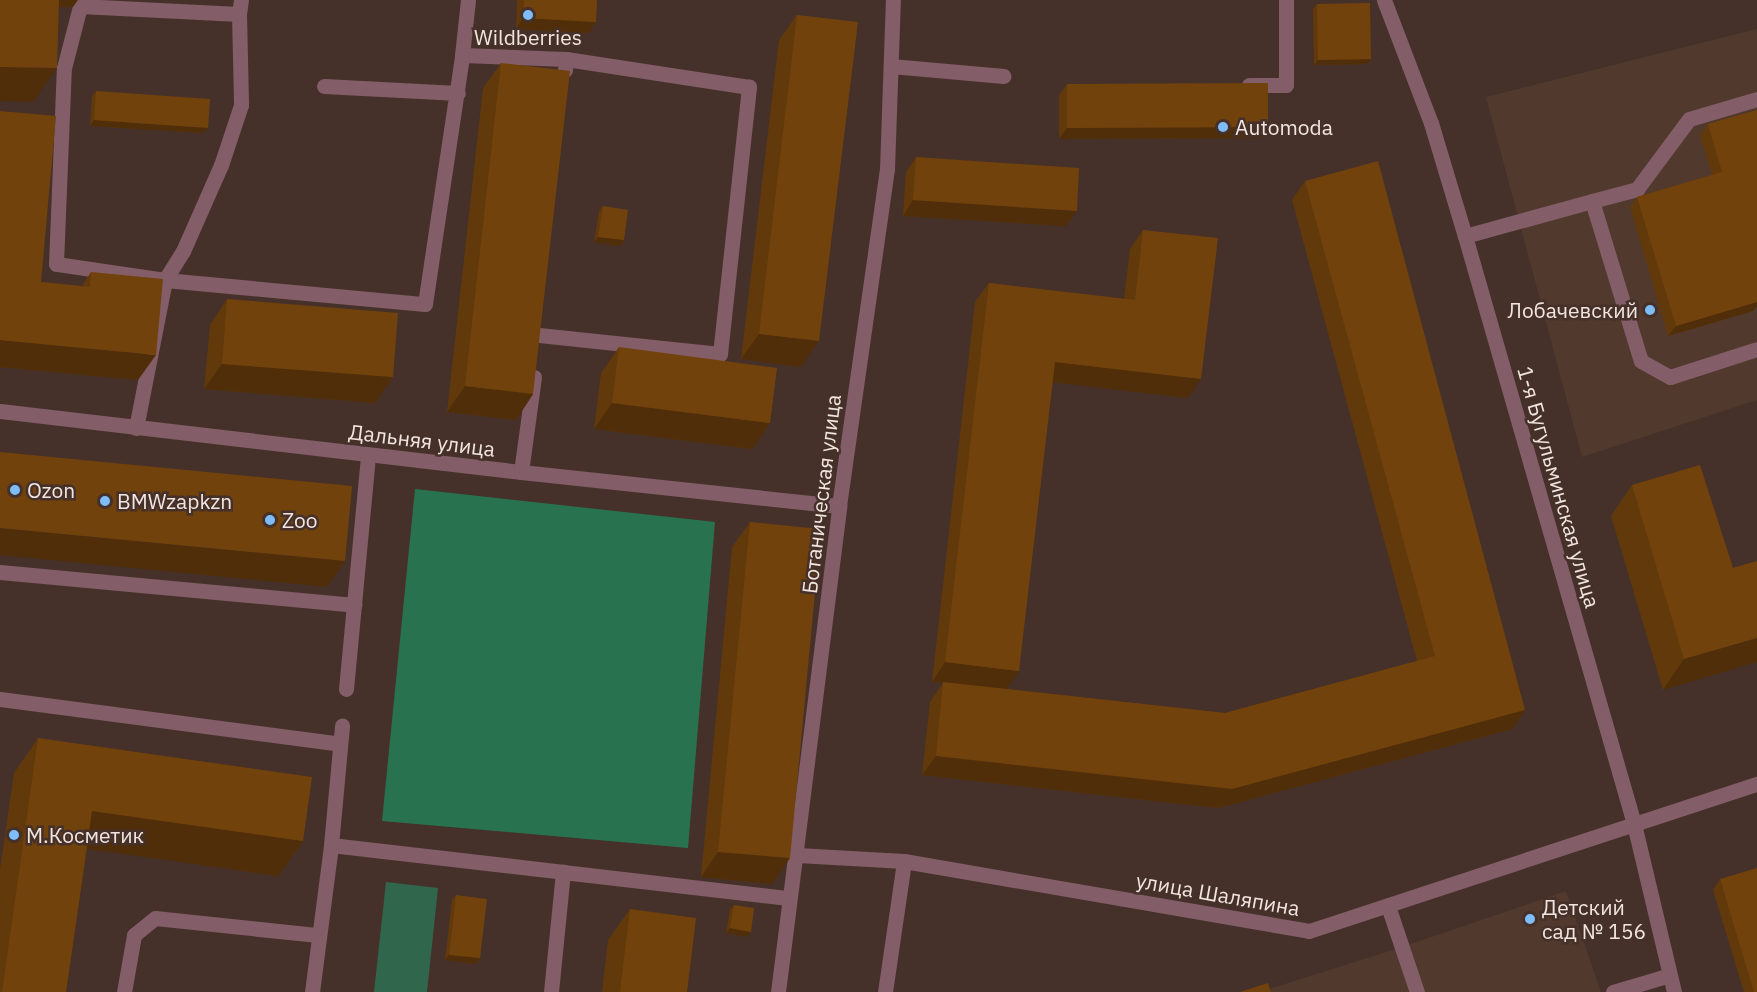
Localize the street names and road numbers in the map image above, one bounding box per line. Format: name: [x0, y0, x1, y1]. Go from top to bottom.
street label: 1-я Бугульминская улица: [1512, 363, 1606, 611]
street label: Ботаническая улица: [796, 393, 846, 595]
street label: Дальняя улица: [347, 419, 497, 461]
street label: улица Шаляпина: [1134, 867, 1302, 921]

